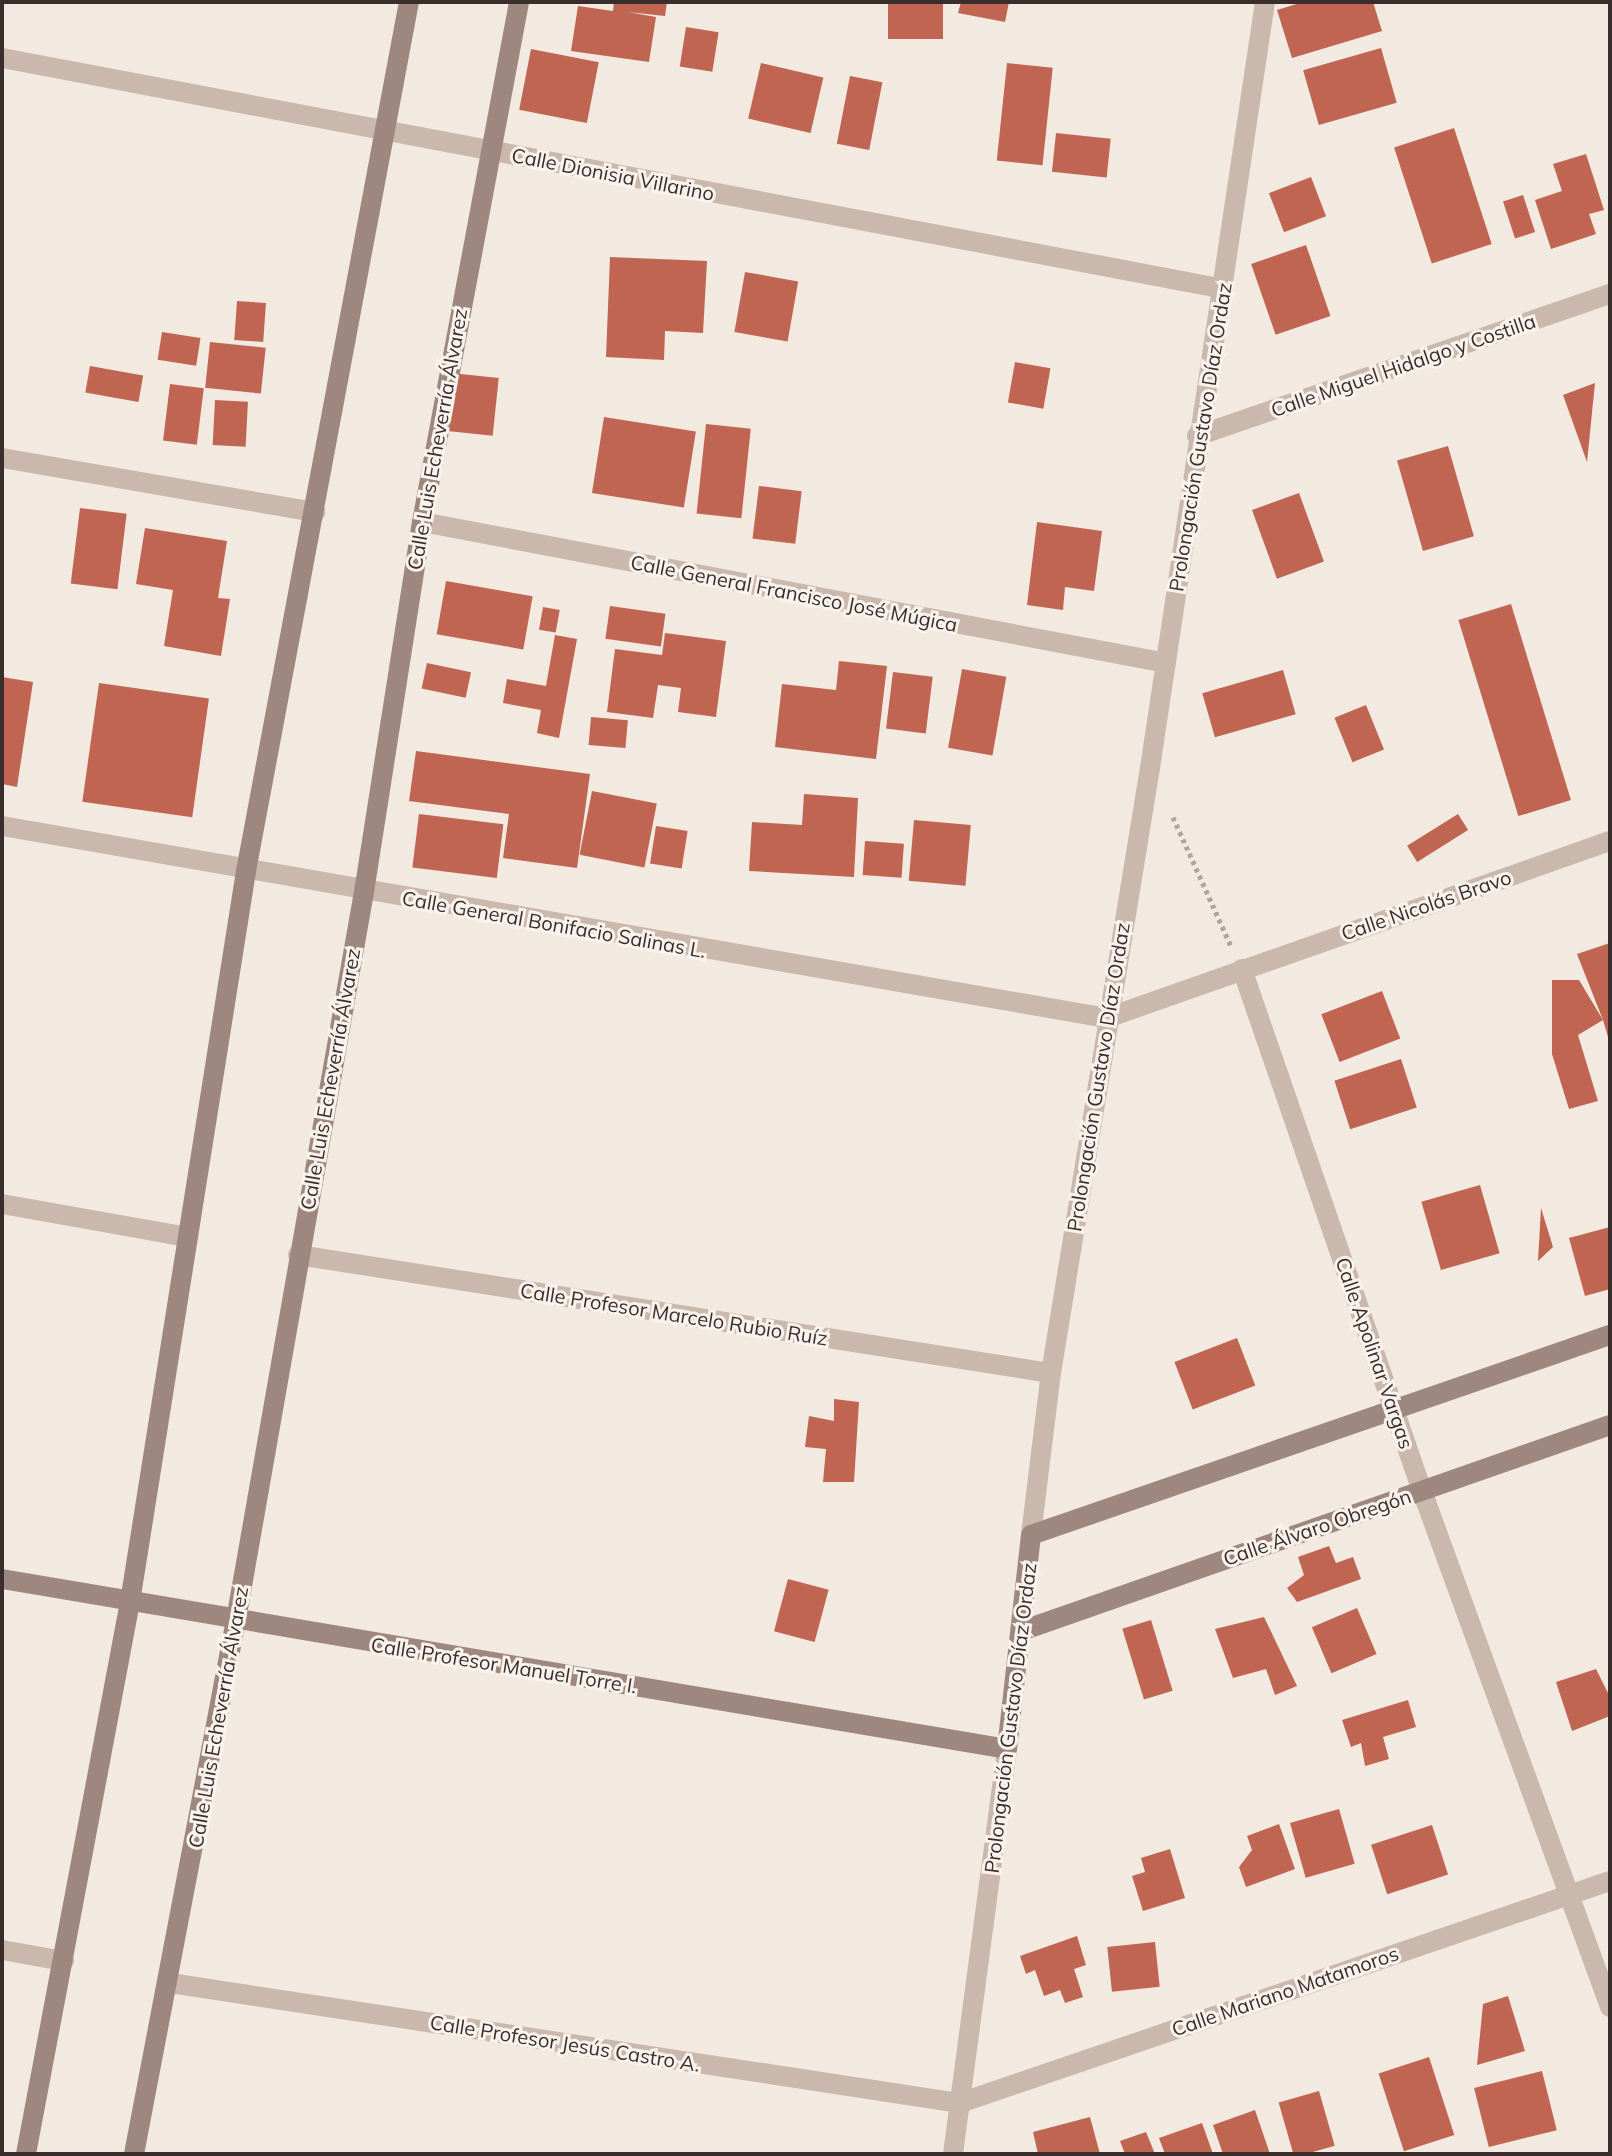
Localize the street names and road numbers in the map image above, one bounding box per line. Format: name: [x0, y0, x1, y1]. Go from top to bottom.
street label: Calle Dionisia Villarino: [510, 143, 716, 205]
street label: Prolongación Gustavo Díaz Ordaz: [1164, 281, 1236, 593]
street label: Calle Luis Echeverría Álvarez: [402, 306, 472, 572]
street label: Calle Miguel Hidalgo y Costilla: [1268, 308, 1538, 422]
street label: Calle General Francisco José Múgica: [629, 550, 959, 636]
street label: Calle Nicolás Bravo: [1338, 865, 1514, 945]
street label: Calle General Bonifacio Salinas L.: [400, 885, 708, 963]
street label: Prolongación Gustavo Díaz Ordaz: [1062, 921, 1134, 1233]
street label: Calle Luis Echeverría Álvarez: [295, 946, 365, 1212]
street label: Calle Apolinar Vargas: [1331, 1254, 1419, 1452]
street label: Calle Profesor Marcelo Rubio Ruíz: [519, 1278, 829, 1350]
street label: Calle Álvaro Obregón: [1220, 1484, 1414, 1570]
street label: Prolongación Gustavo Díaz Ordaz: [979, 1561, 1041, 1875]
street label: Calle Luis Echeverría Álvarez: [183, 1584, 253, 1850]
street label: Calle Profesor Manuel Torre I.: [369, 1632, 639, 1698]
street label: Calle Mariano Matamoros: [1169, 1941, 1401, 2041]
street label: Calle Profesor Jesús Castro A.: [428, 2010, 702, 2076]

